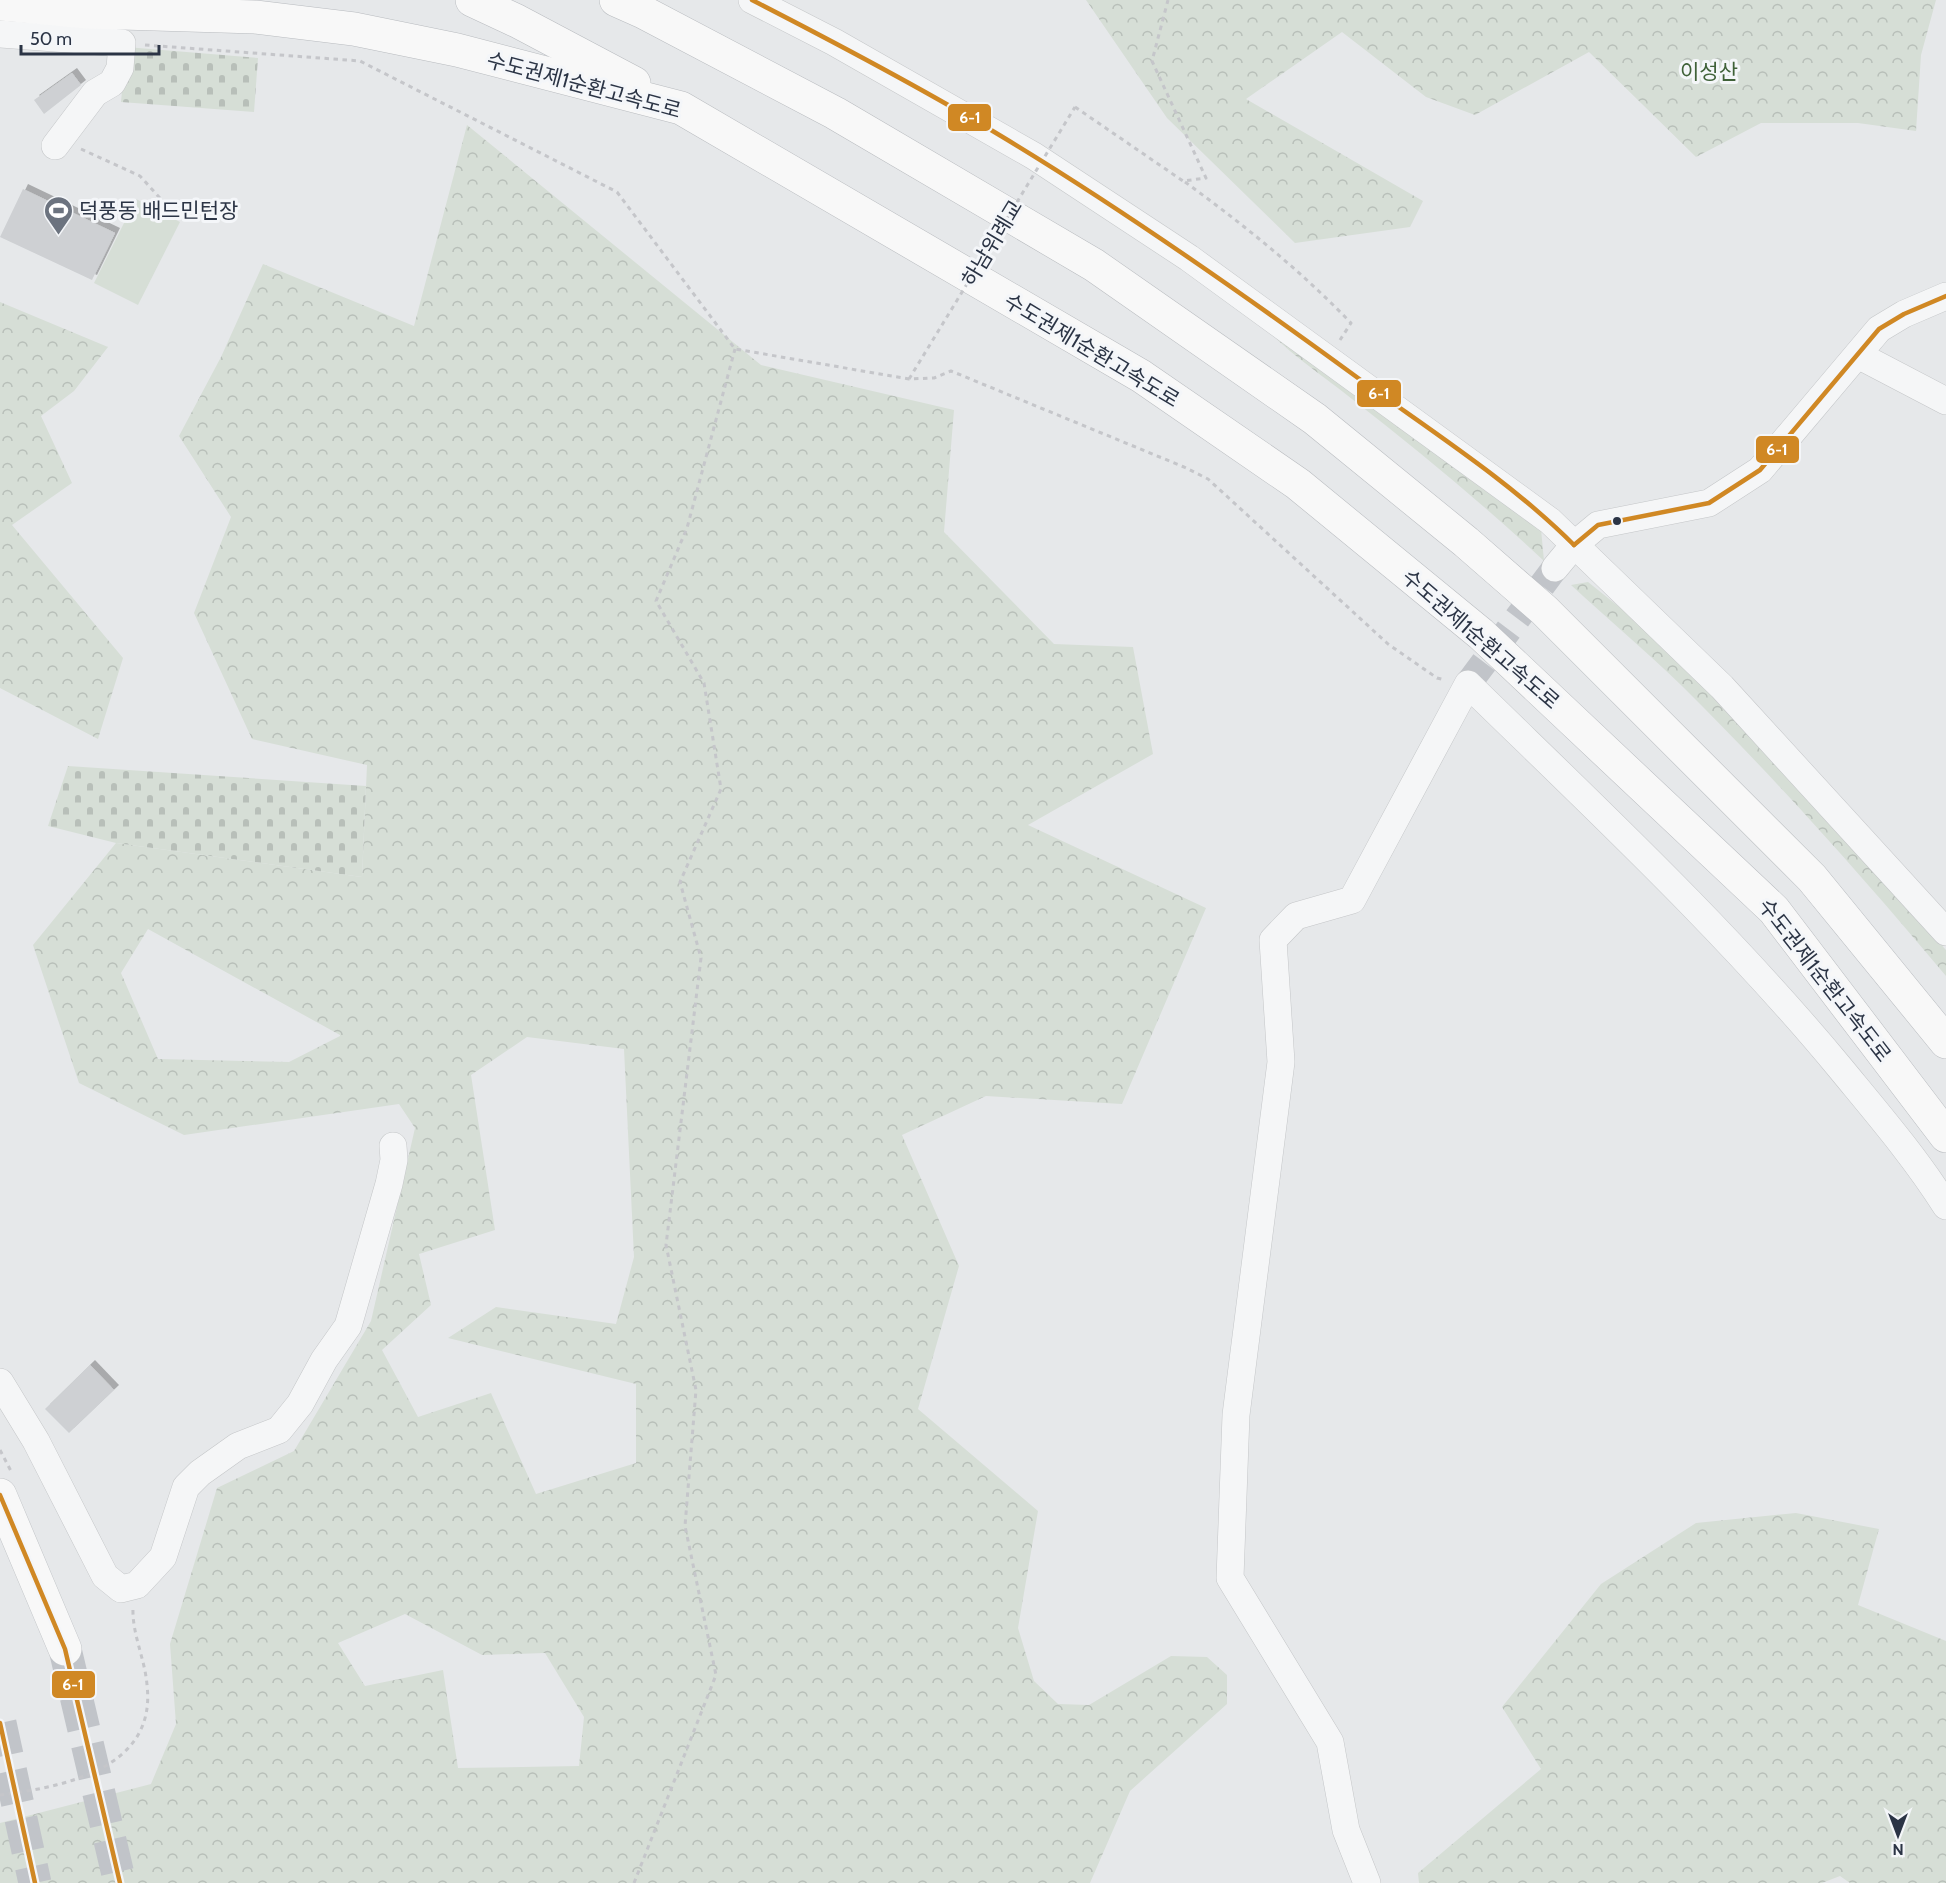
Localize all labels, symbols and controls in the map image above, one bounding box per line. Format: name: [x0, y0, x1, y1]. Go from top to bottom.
scale bar: [21, 18, 159, 56]
text: 50 m: [30, 28, 72, 50]
street label: 수도권제1순환고속도로: [484, 47, 684, 123]
park label: 이성산: [1680, 59, 1738, 84]
line badge: 6-1: [947, 103, 992, 132]
text: 6-1: [959, 108, 981, 127]
sports icon: 덕풍동 배드민턴장: [42, 194, 74, 236]
street label: 하남위례교: [956, 195, 1028, 291]
place label: 덕풍동 배드민턴장: [79, 198, 238, 223]
street label: 수도권제1순환고속도로: [1000, 288, 1184, 412]
line badge: 6-1: [1356, 379, 1402, 408]
text: 6-1: [1368, 384, 1390, 403]
line badge: 6-1: [1755, 435, 1800, 464]
text: 6-1: [1766, 440, 1788, 459]
unlabelled marker: [1611, 515, 1623, 527]
street label: 수도권제1순환고속도로: [1397, 564, 1565, 714]
street label: 수도권제1순환고속도로: [1754, 893, 1896, 1067]
line badge: 6-1: [51, 1670, 96, 1699]
text: 6-1: [62, 1675, 84, 1694]
north arrow: [1868, 1805, 1928, 1865]
text: N: [1892, 1840, 1904, 1859]

